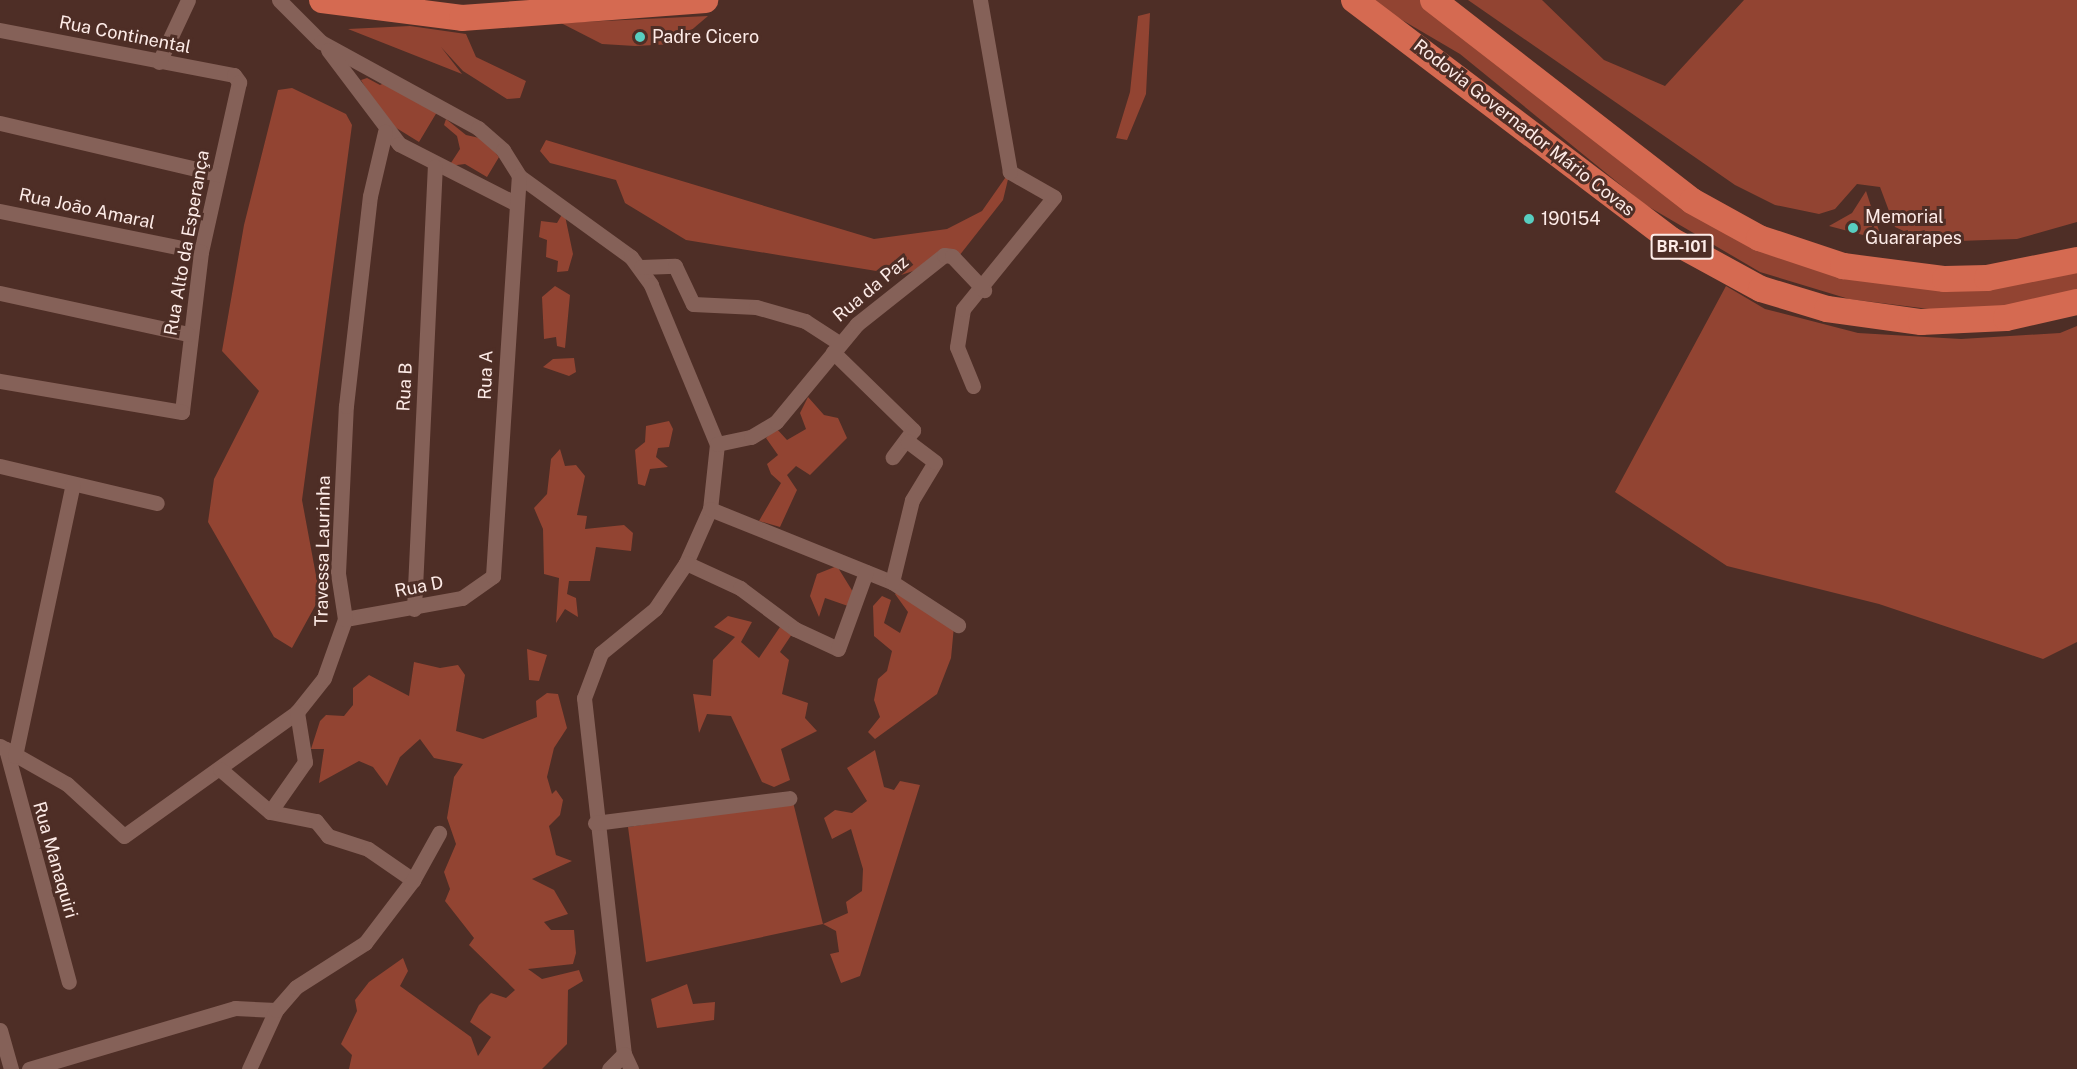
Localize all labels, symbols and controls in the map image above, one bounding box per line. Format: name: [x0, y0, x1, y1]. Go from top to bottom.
street label: Rua Continental: [57, 12, 193, 58]
place label: Padre Cicero: [652, 26, 759, 48]
marker: Padre Cicero: [633, 30, 647, 44]
street label: Rodovia Governador Mário Covas: [1409, 35, 1639, 221]
street label: Rua Alto da Esperança: [160, 148, 214, 338]
street label: Rua João Amaral: [17, 184, 157, 234]
place label: Memorial Guararapes: [1865, 207, 1962, 250]
place label: 190154: [1541, 208, 1601, 230]
marker: 190154: [1522, 212, 1536, 226]
marker: Memorial Guararapes: [1846, 221, 1860, 235]
road number: BR-101: [1650, 234, 1714, 260]
street label: Rua da Paz: [829, 251, 913, 327]
street label: Rua A: [474, 350, 498, 400]
street label: Rua B: [393, 362, 417, 412]
street label: Travessa Laurinha: [311, 475, 335, 627]
street label: Rua D: [393, 572, 445, 602]
street label: Rua Manaquiri: [28, 799, 82, 921]

